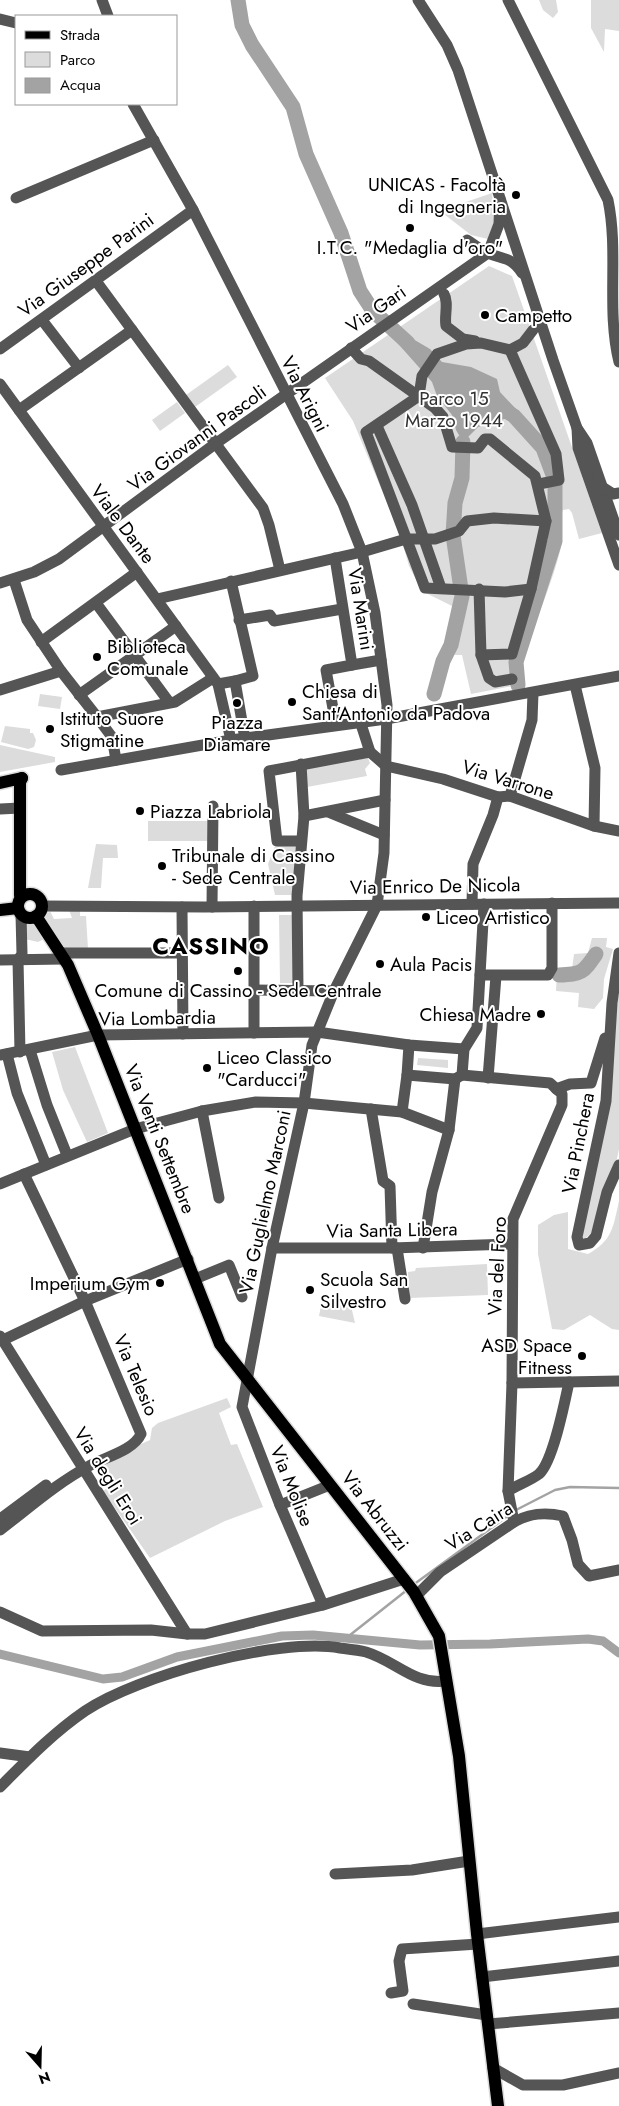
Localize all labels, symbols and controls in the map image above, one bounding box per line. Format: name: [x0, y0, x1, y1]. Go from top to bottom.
legend: [15, 15, 178, 105]
text: Strada: [60, 24, 100, 46]
text: Parco: [60, 49, 95, 71]
text: Acqua: [60, 74, 101, 96]
place label: UNICAS - Facoltà di Ingegneria: [368, 171, 506, 220]
marker: UNICAS - Facoltà di Ingegneria: [510, 189, 522, 201]
street label: Via Giuseppe Parini: [13, 206, 159, 324]
marker: I.T.C. "Medaglia d'oro": [404, 222, 416, 234]
place label: I.T.C. "Medaglia d'oro": [317, 234, 503, 261]
street label: Via Gari: [341, 279, 411, 339]
place label: Campetto: [495, 302, 572, 329]
marker: Campetto: [479, 309, 491, 321]
street label: Via Arigni: [274, 351, 336, 437]
street label: Via Giovanni Pascoli: [122, 378, 272, 498]
park label: Parco 15 Marzo 1944: [405, 385, 503, 434]
street label: Viale Dante: [84, 479, 162, 569]
street label: Via Marini: [341, 566, 381, 652]
place label: Biblioteca Comunale: [107, 633, 189, 682]
marker: Biblioteca Comunale: [91, 651, 103, 663]
place label: Chiesa di Sant'Antonio da Padova: [302, 678, 490, 727]
marker: Chiesa di Sant'Antonio da Padova: [286, 696, 298, 708]
marker: Piazza Diamare: [231, 697, 243, 709]
place label: Istituto Suore Stigmatine: [60, 705, 164, 754]
place label: Piazza Diamare: [204, 709, 271, 758]
marker: Istituto Suore Stigmatine: [44, 723, 56, 735]
street label: Via Varrone: [459, 753, 558, 807]
place label: Piazza Labriola: [150, 798, 271, 825]
marker: Piazza Labriola: [134, 805, 146, 817]
place label: Tribunale di Cassino - Sede Centrale: [172, 842, 335, 891]
marker: Tribunale di Cassino - Sede Centrale: [156, 860, 168, 872]
street label: Via Enrico De Nicola: [350, 871, 520, 901]
place label: Liceo Artistico: [436, 904, 550, 931]
marker: Liceo Artistico: [420, 911, 432, 923]
district label: CASSINO: [152, 928, 270, 963]
place label: Aula Pacis: [390, 951, 472, 978]
marker: Aula Pacis: [374, 958, 386, 970]
marker: Comune di Cassino - Sede Centrale: [232, 965, 244, 977]
place label: Comune di Cassino - Sede Centrale: [95, 977, 382, 1004]
place label: Chiesa Madre: [419, 1001, 531, 1028]
street label: Via Lombardia: [98, 1003, 216, 1033]
marker: Chiesa Madre: [535, 1008, 547, 1020]
place label: Liceo Classico "Carducci": [217, 1044, 332, 1093]
street label: Via Venti Settembre: [118, 1060, 202, 1218]
marker: Liceo Classico "Carducci": [201, 1062, 213, 1074]
street label: Via Pinchera: [555, 1090, 601, 1196]
street label: Via Guglielmo Marconi: [232, 1108, 298, 1296]
street label: Via Santa Libera: [326, 1215, 458, 1245]
street label: Via del Foro: [481, 1216, 513, 1316]
place label: Scuola San Silvestro: [320, 1266, 409, 1315]
place label: Imperium Gym: [30, 1270, 150, 1297]
marker: Imperium Gym: [154, 1277, 166, 1289]
marker: Scuola San Silvestro: [304, 1284, 316, 1296]
street label: Via Telesio: [107, 1330, 165, 1420]
place label: ASD Space Fitness: [481, 1332, 572, 1381]
marker: ASD Space Fitness: [576, 1350, 588, 1362]
street label: Via degli Eroi: [67, 1422, 149, 1530]
street label: Via Molise: [264, 1442, 320, 1531]
street label: Via Abruzzi: [335, 1465, 415, 1557]
street label: Via Caira: [440, 1495, 518, 1557]
north arrow: [15, 2041, 65, 2091]
text: N: [36, 2067, 53, 2090]

